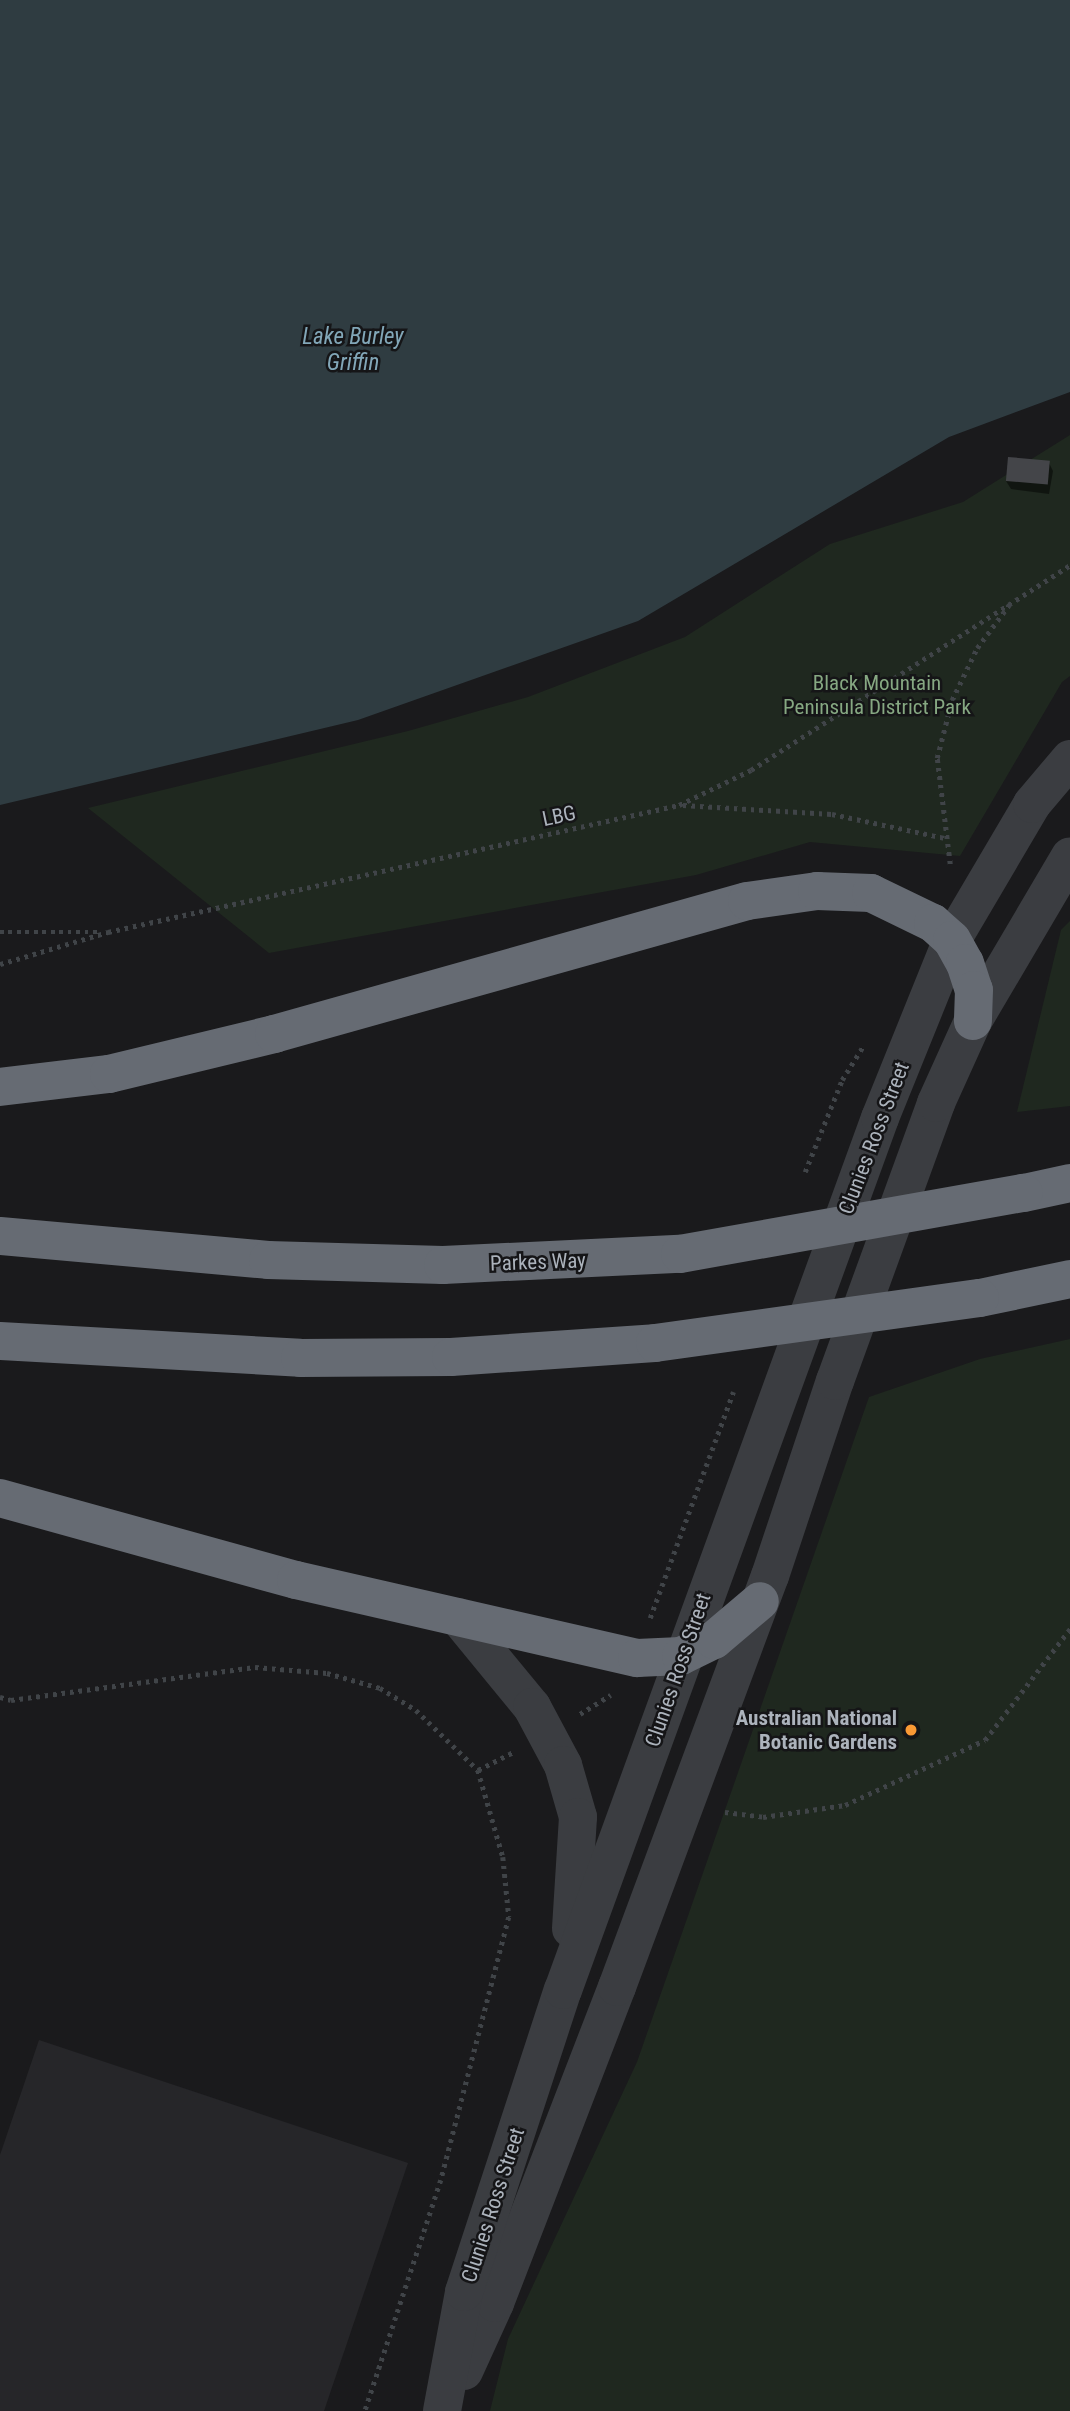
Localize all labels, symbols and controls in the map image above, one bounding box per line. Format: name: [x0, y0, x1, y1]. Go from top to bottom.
water label: Lake Burley Griffin: [302, 323, 404, 377]
park label: Black Mountain Peninsula District Park: [783, 670, 971, 720]
street label: LBG: [540, 800, 578, 832]
street label: Clunies Ross Street: [833, 1058, 915, 1218]
street label: Parkes Way: [490, 1248, 586, 1276]
street label: Clunies Ross Street: [640, 1590, 716, 1750]
place label: Australian National Botanic Gardens: [736, 1705, 897, 1755]
marker: Australian National Botanic Gardens: [903, 1722, 919, 1738]
street label: Clunies Ross Street: [456, 2125, 530, 2285]

